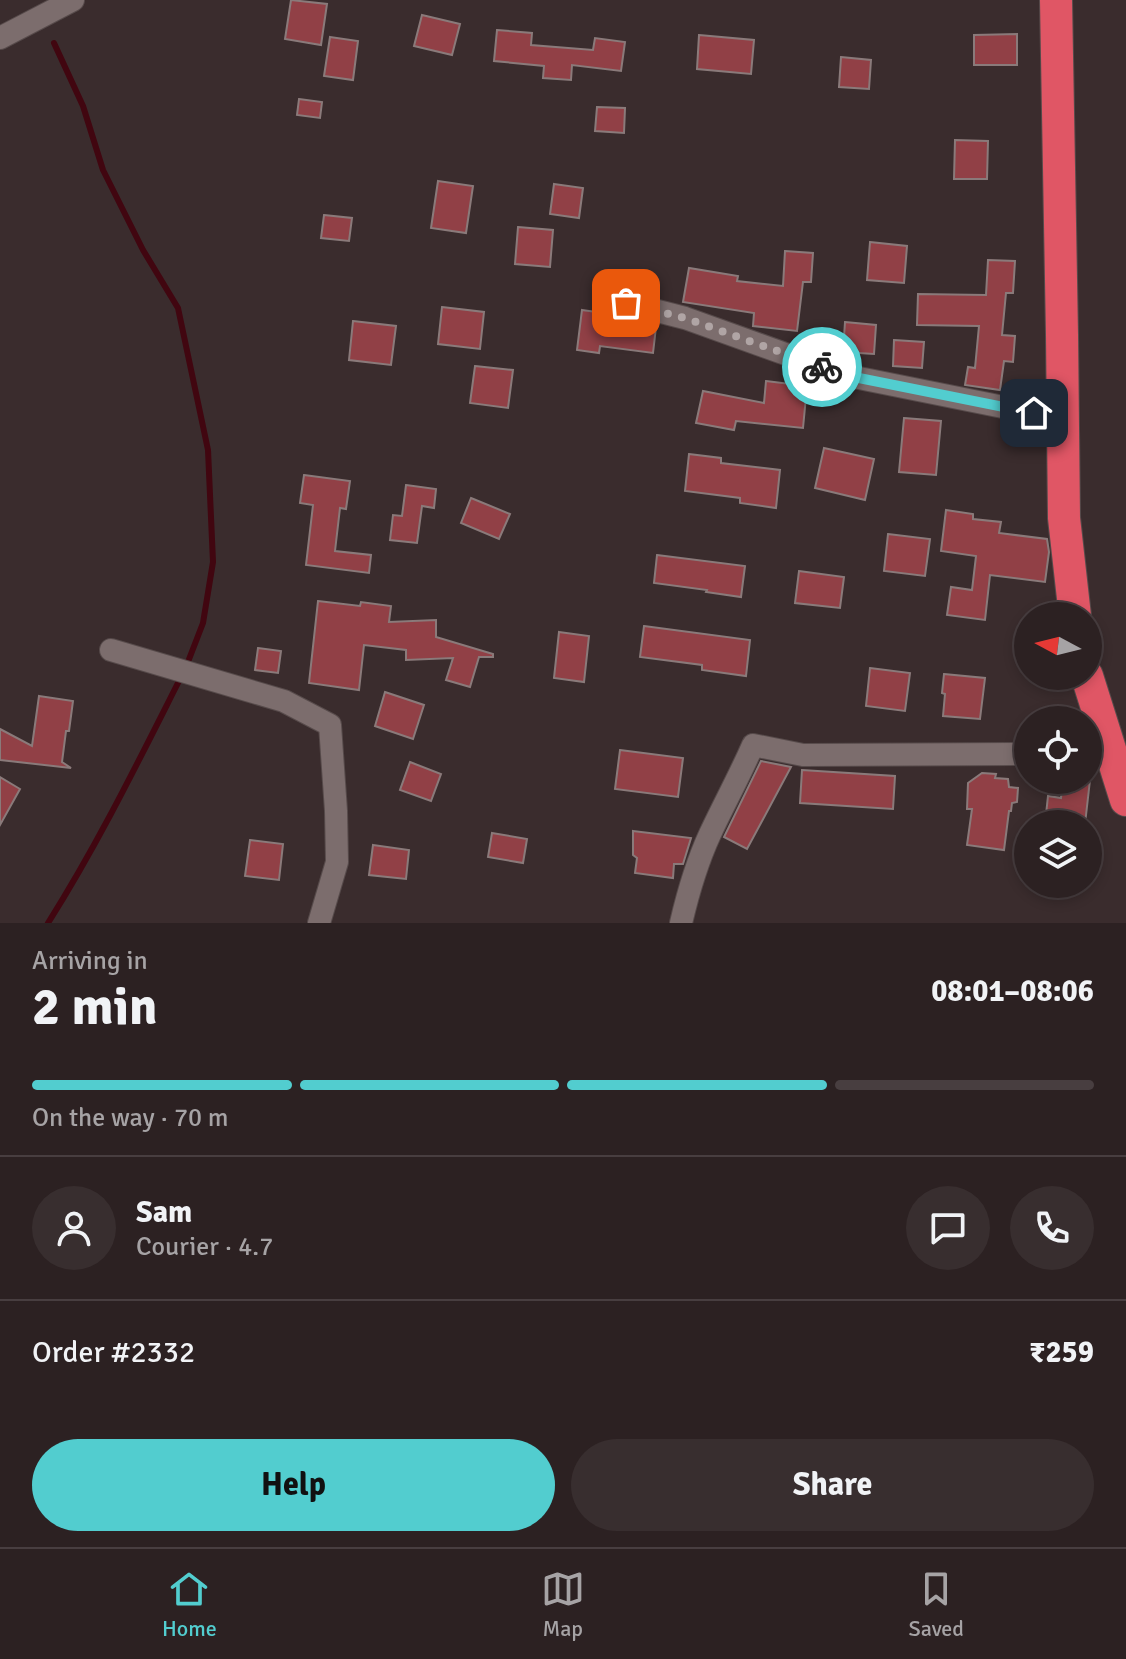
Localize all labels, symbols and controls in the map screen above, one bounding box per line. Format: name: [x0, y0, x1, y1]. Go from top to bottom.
pin: [592, 269, 660, 337]
icon: bag: [604, 281, 648, 325]
courier: [782, 327, 862, 407]
icon: bike: [800, 345, 844, 389]
pin: [1000, 379, 1068, 447]
icon: home: [1012, 391, 1056, 435]
north arrow: [1014, 602, 1102, 690]
map controls: [1014, 602, 1102, 898]
button: locate: [1014, 706, 1102, 794]
button: layers: [1014, 810, 1102, 898]
text: Arriving in: [32, 945, 148, 977]
text: 08:01–08:06: [931, 973, 1094, 1010]
text: 2 min: [32, 975, 158, 1039]
text: On the way · 70 m: [32, 1102, 228, 1134]
button: person: [32, 1186, 116, 1270]
button: chat: [906, 1186, 990, 1270]
button: phone: [1010, 1186, 1094, 1270]
text: Sam: [136, 1194, 192, 1231]
text: Courier · 4.7: [136, 1231, 273, 1263]
text: Order #2332: [32, 1334, 195, 1371]
text: ₹259: [1029, 1334, 1094, 1371]
button: Help: [32, 1439, 555, 1531]
button: Share: [571, 1439, 1094, 1531]
tab: Home: [162, 1567, 217, 1642]
tab: Map: [541, 1567, 585, 1642]
tab: Saved: [909, 1567, 964, 1642]

